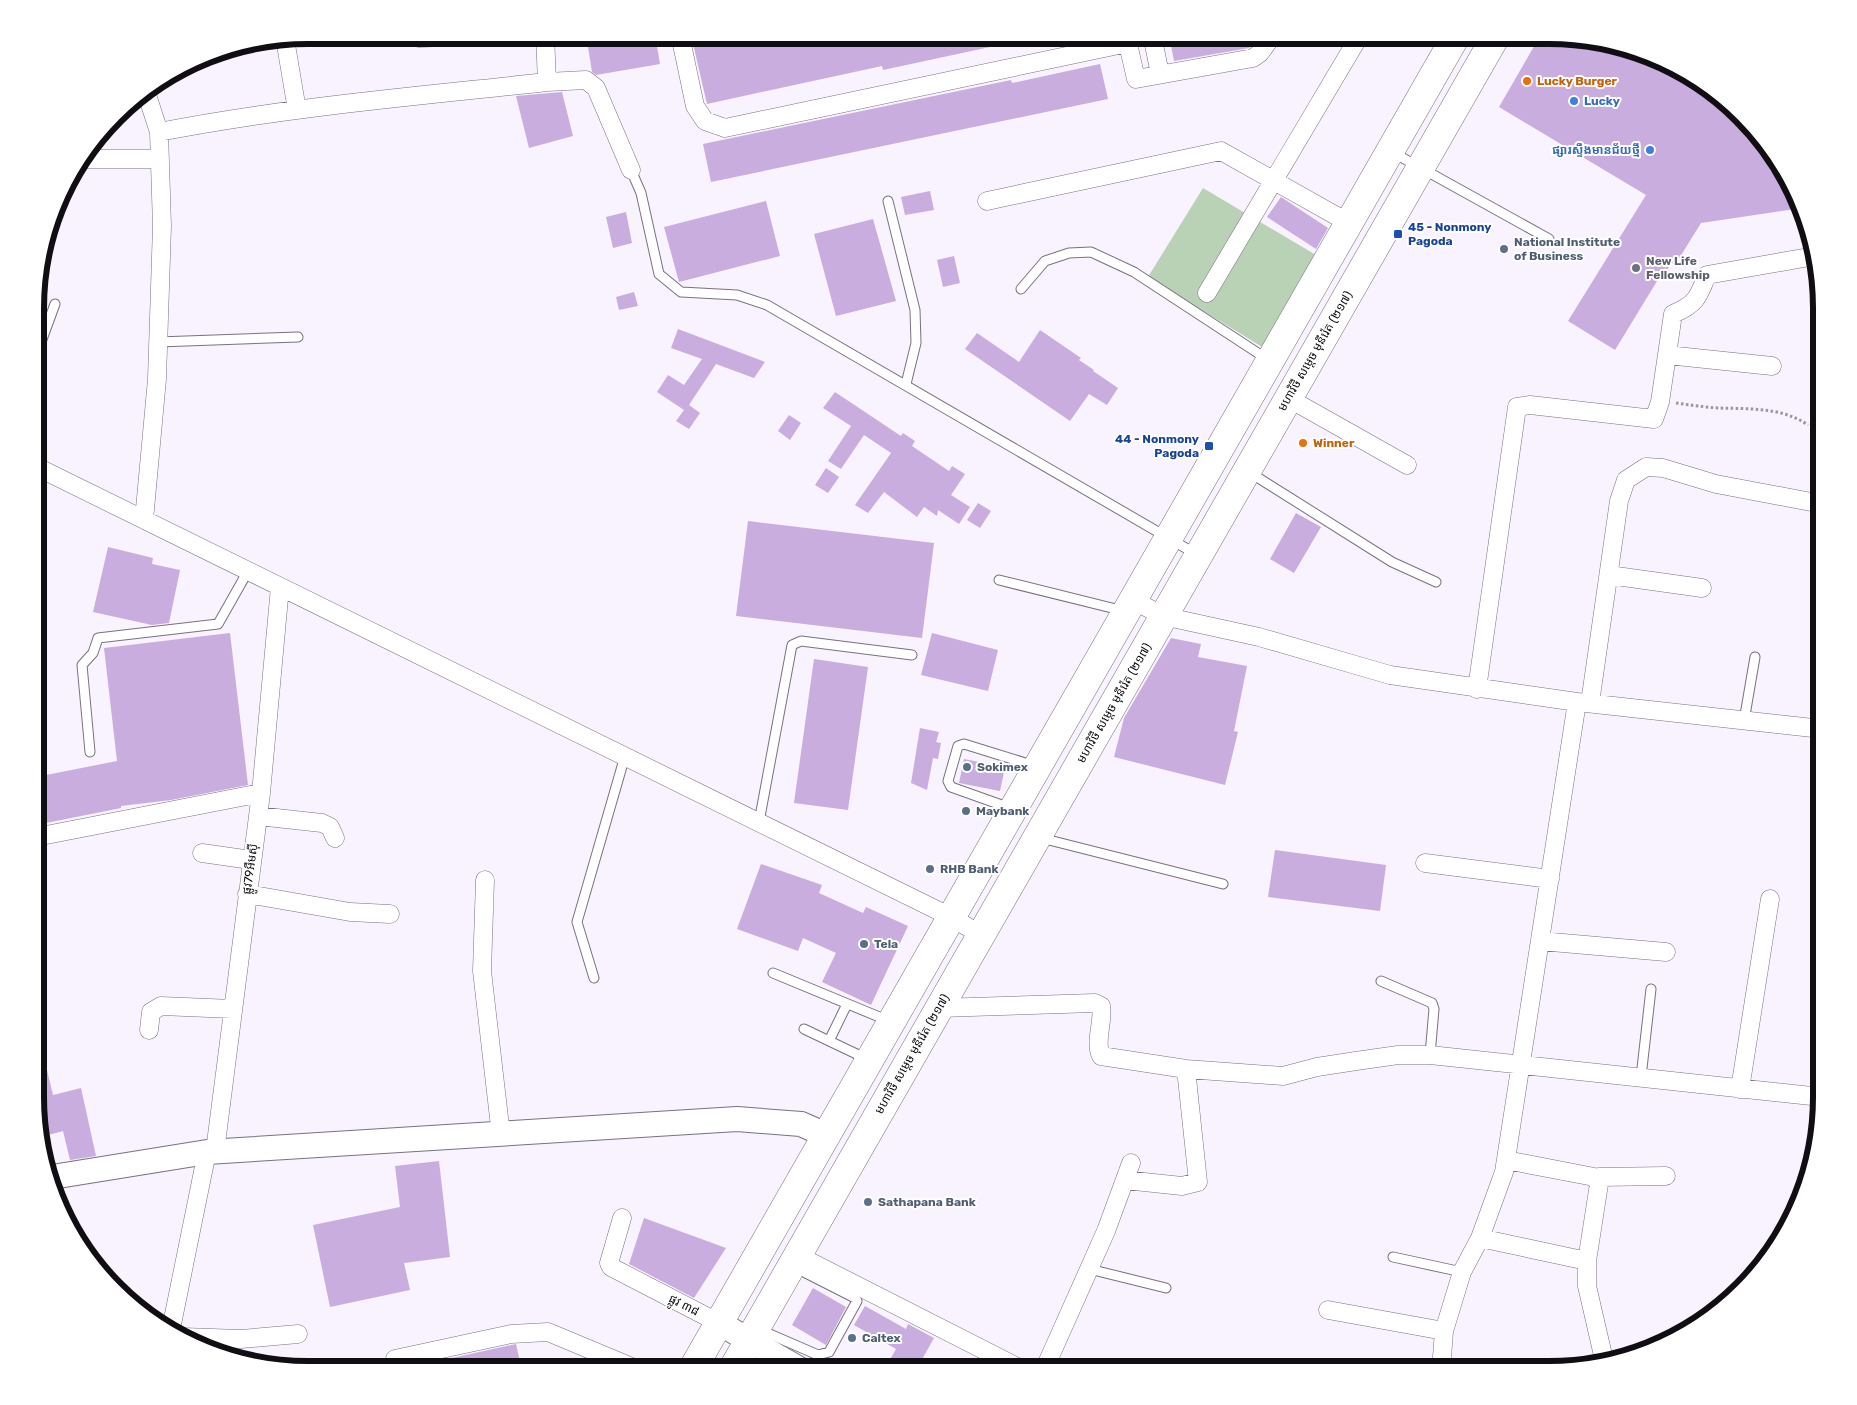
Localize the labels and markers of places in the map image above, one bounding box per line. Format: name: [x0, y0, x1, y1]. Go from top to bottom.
place label: Lucky Burger: [1537, 74, 1618, 88]
marker: Lucky Burger: [1521, 75, 1533, 87]
place label: Lucky: [1584, 94, 1620, 108]
marker: Lucky: [1568, 95, 1580, 107]
place label: ផ្សារស្ទឹងមានជ័យថ្មី: [1552, 142, 1640, 157]
marker: ផ្សារស្ទឹងមានជ័យថ្មី: [1644, 144, 1656, 156]
place label: 45 - Nonmony Pagoda: [1408, 220, 1491, 248]
marker: 45 - Nonmony Pagoda: [1392, 228, 1404, 240]
place label: National Institute of Business: [1514, 235, 1620, 263]
marker: National Institute of Business: [1498, 243, 1510, 255]
place label: New Life Fellowship: [1646, 254, 1710, 282]
marker: New Life Fellowship: [1630, 262, 1642, 274]
place label: 44 - Nonmony Pagoda: [1115, 432, 1199, 460]
place label: Winner: [1313, 436, 1355, 450]
marker: Winner: [1297, 437, 1309, 449]
marker: 44 - Nonmony Pagoda: [1203, 440, 1215, 452]
place label: Sokimex: [977, 760, 1028, 774]
marker: Sokimex: [961, 761, 973, 773]
place label: Maybank: [976, 804, 1029, 818]
marker: Maybank: [960, 805, 972, 817]
place label: RHB Bank: [940, 862, 999, 876]
marker: RHB Bank: [924, 863, 936, 875]
place label: Tela: [874, 937, 898, 951]
marker: Tela: [858, 938, 870, 950]
place label: Sathapana Bank: [878, 1195, 976, 1209]
marker: Sathapana Bank: [862, 1196, 874, 1208]
place label: Caltex: [862, 1331, 901, 1345]
marker: Caltex: [846, 1332, 858, 1344]

